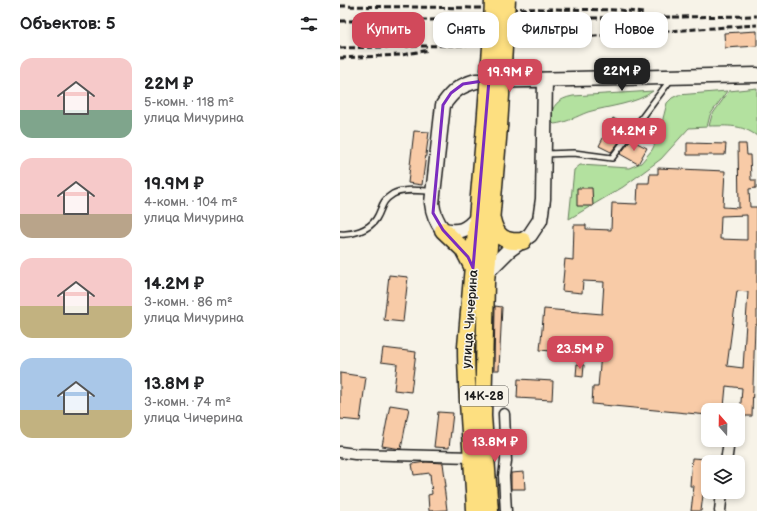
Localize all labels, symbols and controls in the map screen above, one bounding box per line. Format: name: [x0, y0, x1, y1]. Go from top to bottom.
chip: Купить: [352, 12, 425, 48]
chip: Снять: [433, 12, 499, 48]
chip: Фильтры: [507, 12, 592, 48]
chip: Новое: [600, 12, 668, 48]
icon: filters: [298, 13, 320, 35]
text: Объектов: 5: [20, 14, 116, 34]
pin: 22M ₽: [594, 58, 650, 92]
pin: 19.9M ₽: [473, 59, 547, 93]
text: 22M ₽: [603, 63, 641, 79]
text: 19.9M ₽: [487, 64, 533, 80]
icon: home: [52, 74, 100, 122]
text: 22M ₽: [144, 74, 194, 94]
text: 5-комн. · 118 m²: [144, 94, 234, 110]
text: улица Мичурина: [144, 110, 244, 126]
pin: 14.2M ₽: [597, 118, 671, 152]
text: 14.2M ₽: [611, 123, 657, 139]
icon: home: [52, 174, 100, 222]
text: 19.9M ₽: [144, 174, 204, 194]
text: 4-комн. · 104 m²: [144, 194, 238, 210]
text: улица Мичурина: [144, 210, 244, 226]
street label: улица Чичерина: [459, 269, 481, 369]
icon: home: [52, 274, 100, 322]
text: 14.2M ₽: [144, 274, 204, 294]
text: 3-комн. · 86 m²: [144, 294, 233, 310]
text: улица Мичурина: [144, 310, 244, 326]
pin: 23.5M ₽: [543, 336, 617, 370]
text: 23.5M ₽: [556, 341, 604, 357]
icon: home: [52, 374, 100, 422]
text: 13.8M ₽: [144, 374, 204, 394]
road number: 14К-28: [460, 386, 508, 406]
text: 3-комн. · 74 m²: [144, 394, 231, 410]
north arrow: [701, 403, 745, 447]
map controls: [701, 403, 745, 499]
text: улица Чичерина: [144, 410, 243, 426]
pin: 13.8M ₽: [458, 429, 532, 463]
text: 13.8M ₽: [472, 434, 518, 450]
button: layers: [701, 455, 745, 499]

